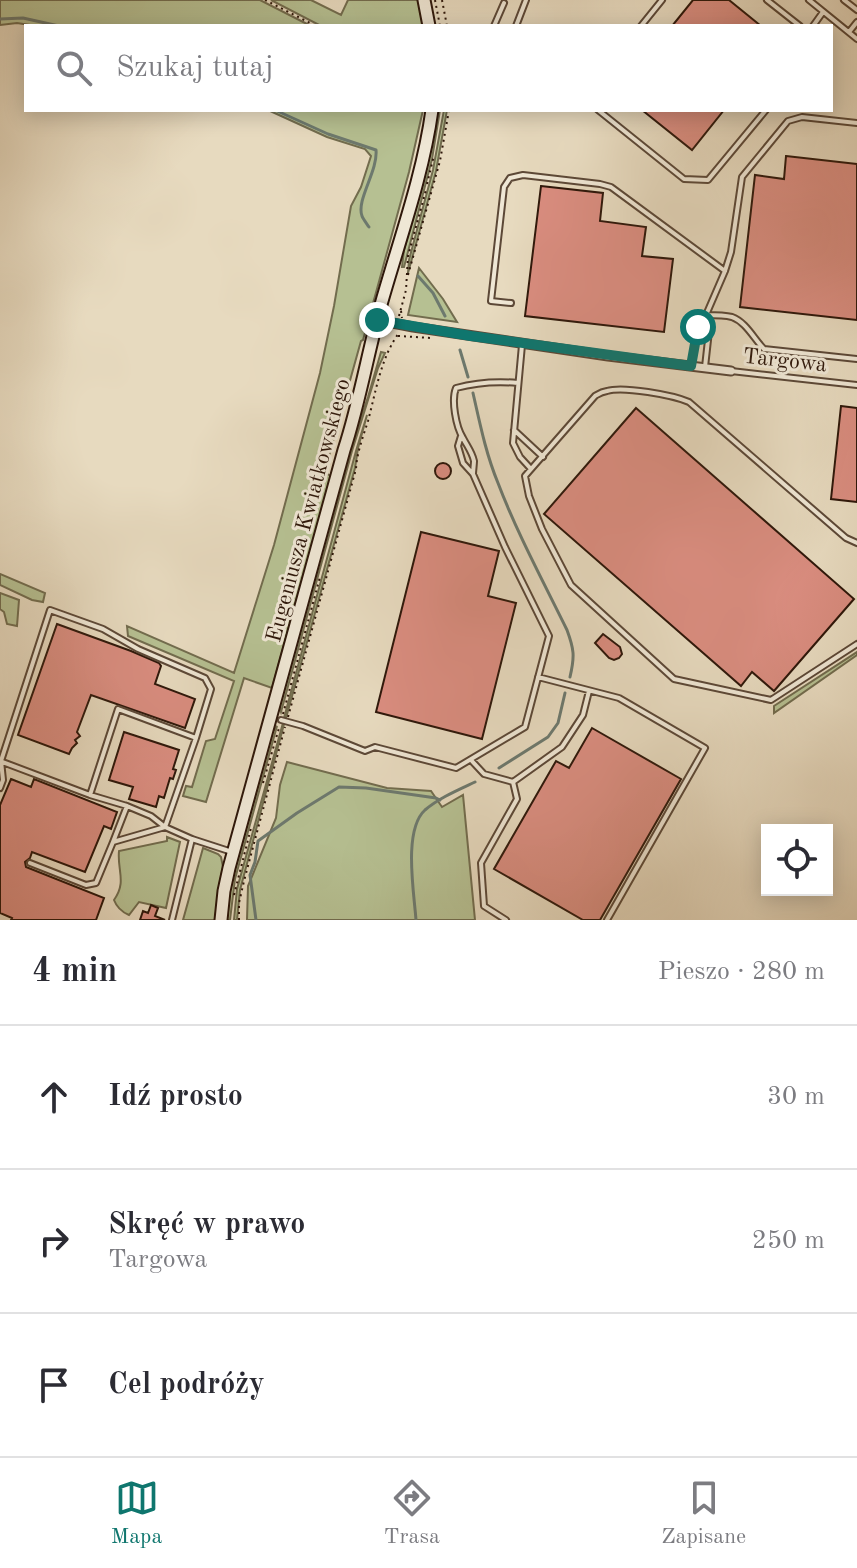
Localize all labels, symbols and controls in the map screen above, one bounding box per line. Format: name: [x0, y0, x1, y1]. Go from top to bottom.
search box: [24, 24, 833, 112]
icon: search: [52, 46, 96, 90]
text: Szukaj tutaj: [116, 53, 274, 83]
route end: [359, 302, 395, 338]
route start: [680, 309, 716, 345]
street label: Targowa: [742, 346, 828, 376]
street label: Eugeniusza Kwiatkowskiego: [263, 376, 355, 645]
map controls: [761, 824, 833, 896]
button: locate: [761, 824, 833, 896]
text: 4 min: [32, 955, 117, 989]
text: Pieszo · 280 m: [658, 959, 825, 985]
icon: ahead: [32, 1075, 76, 1119]
text: Idź prosto: [108, 1082, 243, 1112]
text: 30 m: [767, 1084, 825, 1110]
text: Skręć w prawo: [108, 1210, 305, 1240]
icon: right: [32, 1219, 76, 1263]
text: 250 m: [752, 1228, 825, 1254]
text: Targowa: [108, 1247, 207, 1273]
icon: arrive: [32, 1363, 76, 1407]
text: Cel podróży: [108, 1370, 265, 1400]
tab: Mapa: [111, 1476, 162, 1551]
tab: Trasa: [384, 1476, 440, 1551]
tab: Zapisane: [661, 1476, 746, 1551]

